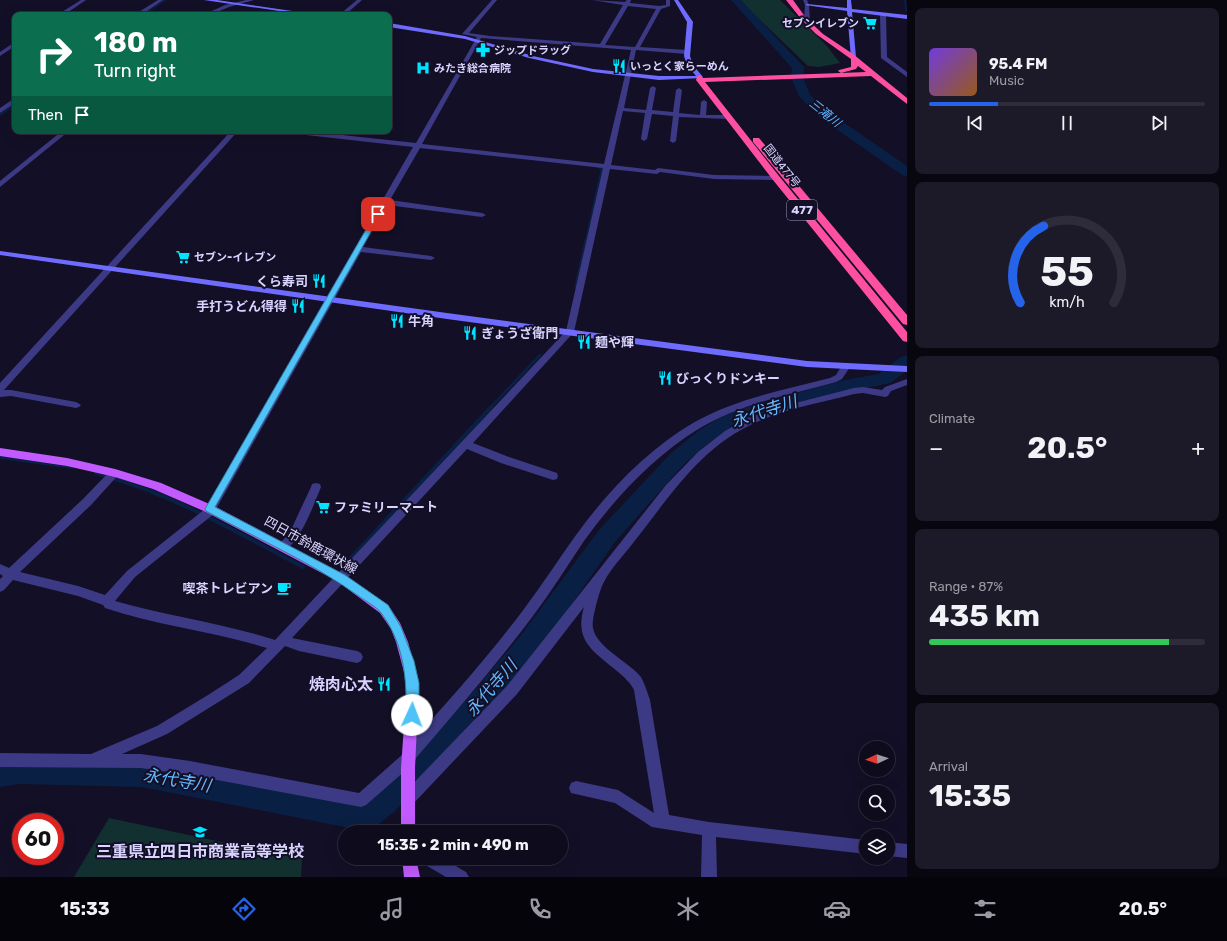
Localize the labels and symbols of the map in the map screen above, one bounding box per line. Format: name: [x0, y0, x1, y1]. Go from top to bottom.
supermarket icon: セブンイレブン: [862, 15, 878, 31]
place label: セブンイレブン: [782, 17, 859, 30]
pharmacy icon: ジップドラッグ: [475, 42, 491, 58]
place label: ジップドラッグ: [494, 44, 571, 57]
restaurant icon: いっとく家らーめん: [611, 58, 627, 74]
hospital icon: みたき総合病院: [415, 60, 431, 76]
place label: いっとく家らーめん: [630, 60, 729, 73]
place label: みたき総合病院: [434, 62, 511, 75]
water label: 三滝川: [807, 96, 845, 131]
street label: 国道477号: [761, 142, 803, 190]
pin: [361, 197, 395, 231]
road number: 477: [787, 200, 817, 220]
supermarket icon: セブン-イレブン: [175, 249, 191, 265]
place label: セブン-イレブン: [194, 251, 276, 264]
restaurant icon: くら寿司: [311, 273, 327, 289]
place label: くら寿司: [256, 274, 308, 289]
restaurant icon: 手打うどん得得: [290, 298, 306, 314]
place label: 手打うどん得得: [196, 299, 287, 314]
restaurant icon: 牛角: [389, 313, 405, 329]
place label: 牛角: [408, 314, 434, 329]
restaurant icon: ぎょうざ衛門: [462, 325, 478, 341]
place label: ぎょうざ衛門: [481, 326, 558, 341]
restaurant icon: 麺や輝: [576, 334, 592, 350]
place label: 麺や輝: [595, 335, 634, 350]
restaurant icon: びっくりドンキー: [657, 370, 673, 386]
place label: びっくりドンキー: [676, 371, 780, 386]
water label: 永代寺川: [729, 390, 801, 431]
supermarket icon: ファミリーマート: [315, 499, 331, 515]
place label: ファミリーマート: [334, 500, 438, 515]
street label: 四日市鈴鹿環状線: [262, 513, 360, 577]
cafe icon: 喫茶トレビアン: [276, 580, 292, 596]
place label: 喫茶トレビアン: [183, 581, 273, 596]
water label: 永代寺川: [461, 654, 522, 720]
place label: 焼肉心太: [309, 675, 373, 694]
restaurant icon: 焼肉心太: [376, 676, 392, 692]
position arrow: [391, 694, 433, 736]
north arrow: [859, 741, 895, 777]
water label: 永代寺川: [142, 764, 214, 796]
speed limit sign: 60: [12, 813, 64, 865]
school or university icon: 三重県立四日市商業高等学校: [192, 824, 208, 840]
place label: 三重県立四日市商業高等学校: [96, 842, 304, 861]

